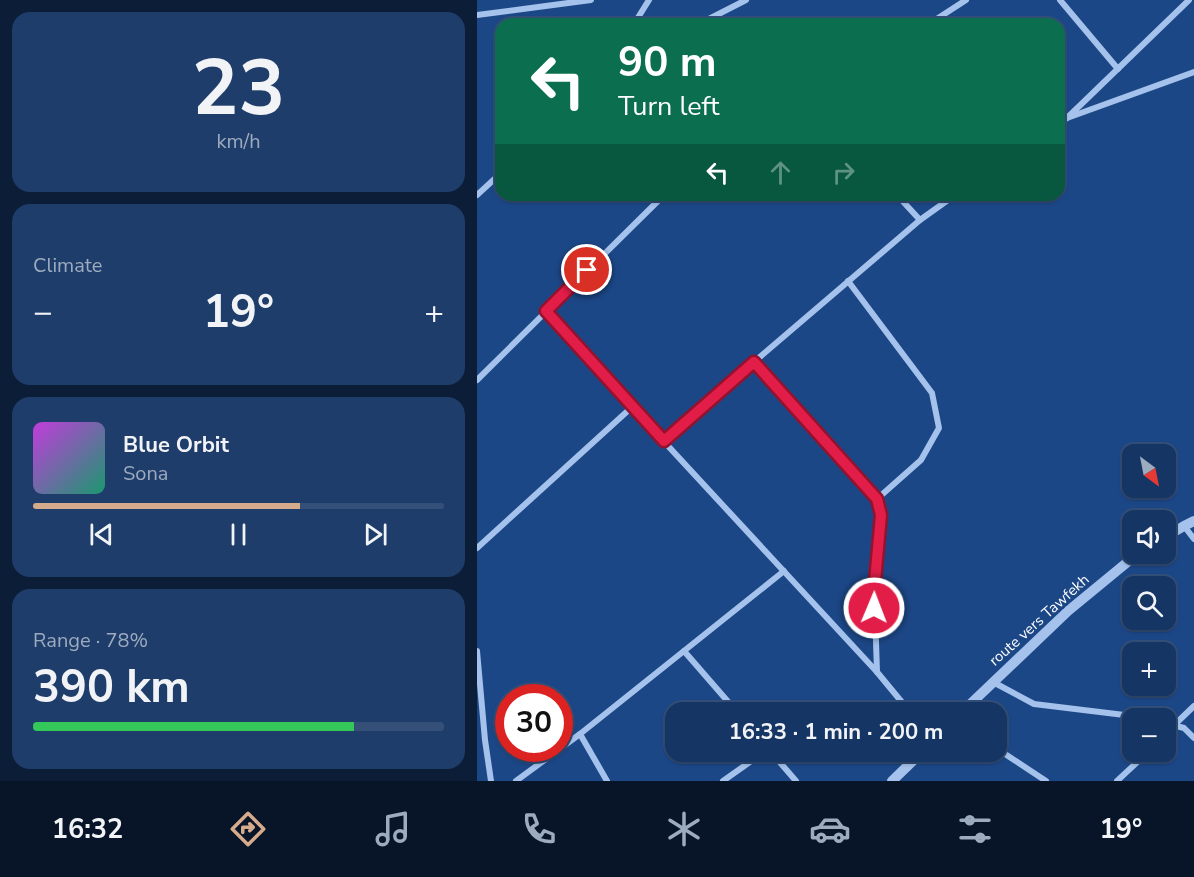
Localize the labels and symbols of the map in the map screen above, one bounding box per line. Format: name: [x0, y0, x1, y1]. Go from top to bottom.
pin: [561, 244, 612, 295]
north arrow: [1122, 444, 1176, 498]
street label: route vers Tawfekh: [985, 570, 1093, 670]
position arrow: [842, 576, 906, 640]
speed limit sign: 30: [495, 684, 573, 762]

